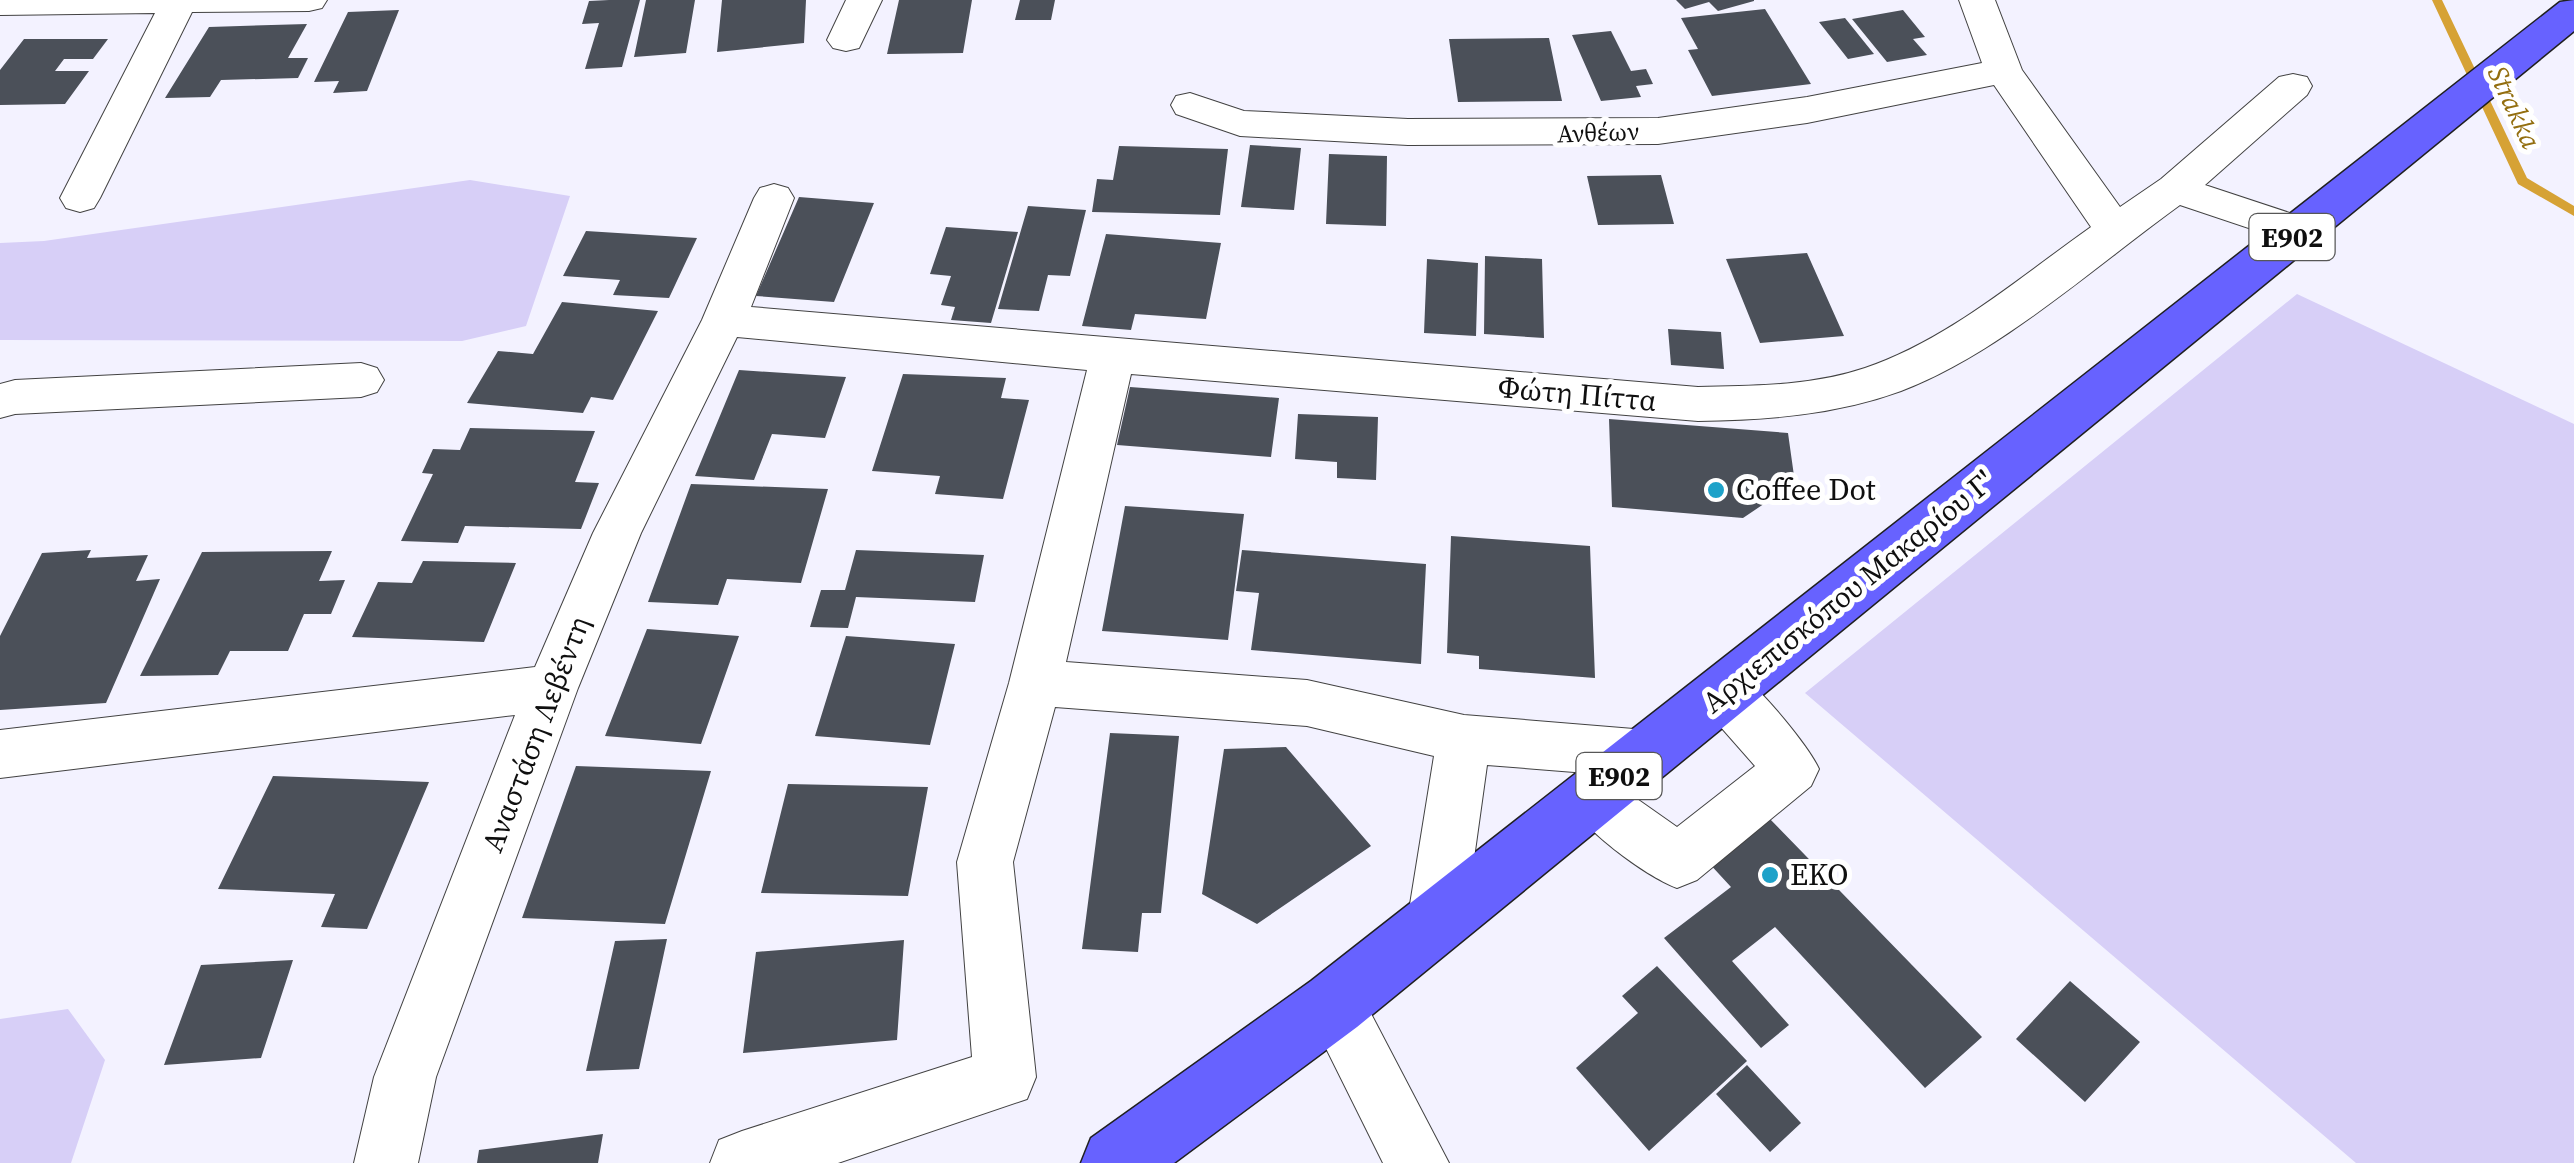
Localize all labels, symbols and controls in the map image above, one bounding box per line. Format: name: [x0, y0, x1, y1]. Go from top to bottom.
water label: Strakka: [2479, 59, 2551, 155]
street label: Ανθέων: [1556, 114, 1640, 150]
road number: E902: [2250, 214, 2334, 260]
street label: Φώτη Πίττα: [1496, 366, 1658, 421]
street label: Αρχιεπισκόπου Μακαρίου Γ': [1693, 461, 2002, 722]
place label: Coffee Dot: [1736, 469, 1876, 510]
marker: Coffee Dot: [1705, 479, 1727, 501]
street label: Αναστάση Λεβέντη: [472, 610, 599, 858]
road number: E902: [1576, 753, 1662, 799]
place label: EKO: [1790, 854, 1848, 895]
marker: EKO: [1759, 864, 1781, 886]

